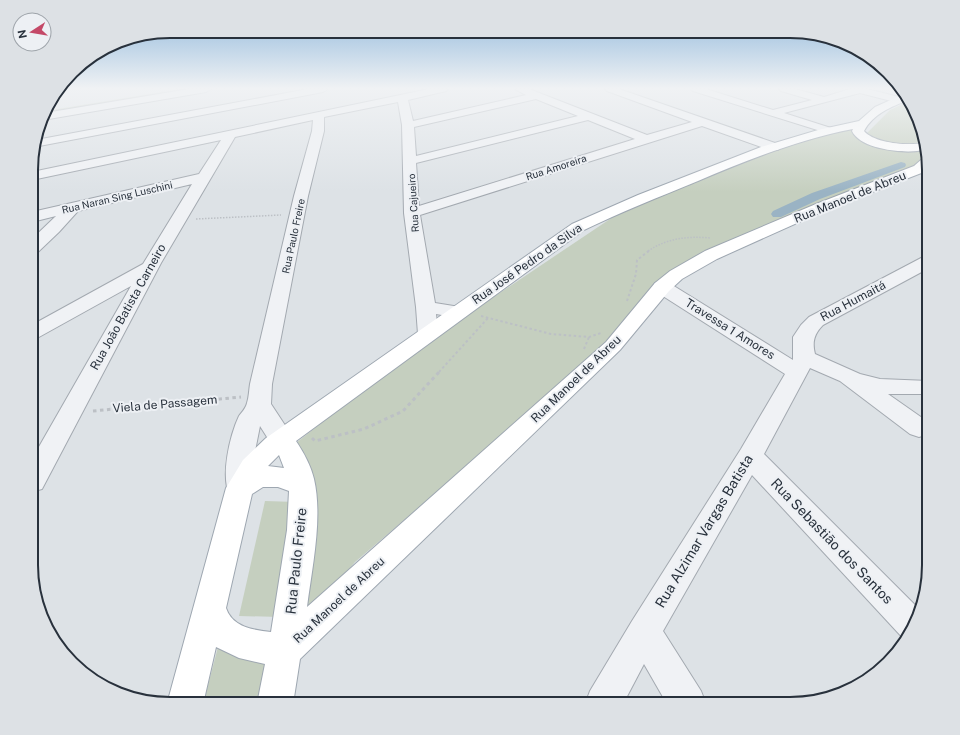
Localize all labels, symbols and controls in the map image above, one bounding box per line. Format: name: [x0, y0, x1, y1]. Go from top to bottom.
north arrow: [12, 12, 52, 52]
text: N: [15, 29, 29, 40]
street label: Rua Amoreira: [524, 152, 588, 182]
street label: Rua Manoel de Abreu: [792, 168, 908, 226]
street label: Rua Cajueiro: [405, 173, 421, 233]
street label: Rua Naran Sing Luschini: [60, 178, 174, 216]
street label: Rua Paulo Freire: [279, 197, 307, 275]
street label: Rua José Pedro da Silva: [469, 221, 585, 307]
street label: Rua João Batista Carneiro: [87, 241, 169, 372]
street label: Rua Humaitá: [818, 278, 888, 324]
street label: Travessa 1 Amores: [683, 296, 777, 362]
street label: Rua Manoel de Abreu: [528, 332, 624, 426]
street label: Viela de Passagem: [112, 392, 218, 416]
street label: Rua Alzimar Vargas Batista: [652, 452, 756, 610]
street label: Rua Sebastião dos Santos: [768, 475, 896, 607]
street label: Rua Paulo Freire: [282, 507, 310, 615]
street label: Rua Manoel de Abreu: [291, 554, 387, 646]

